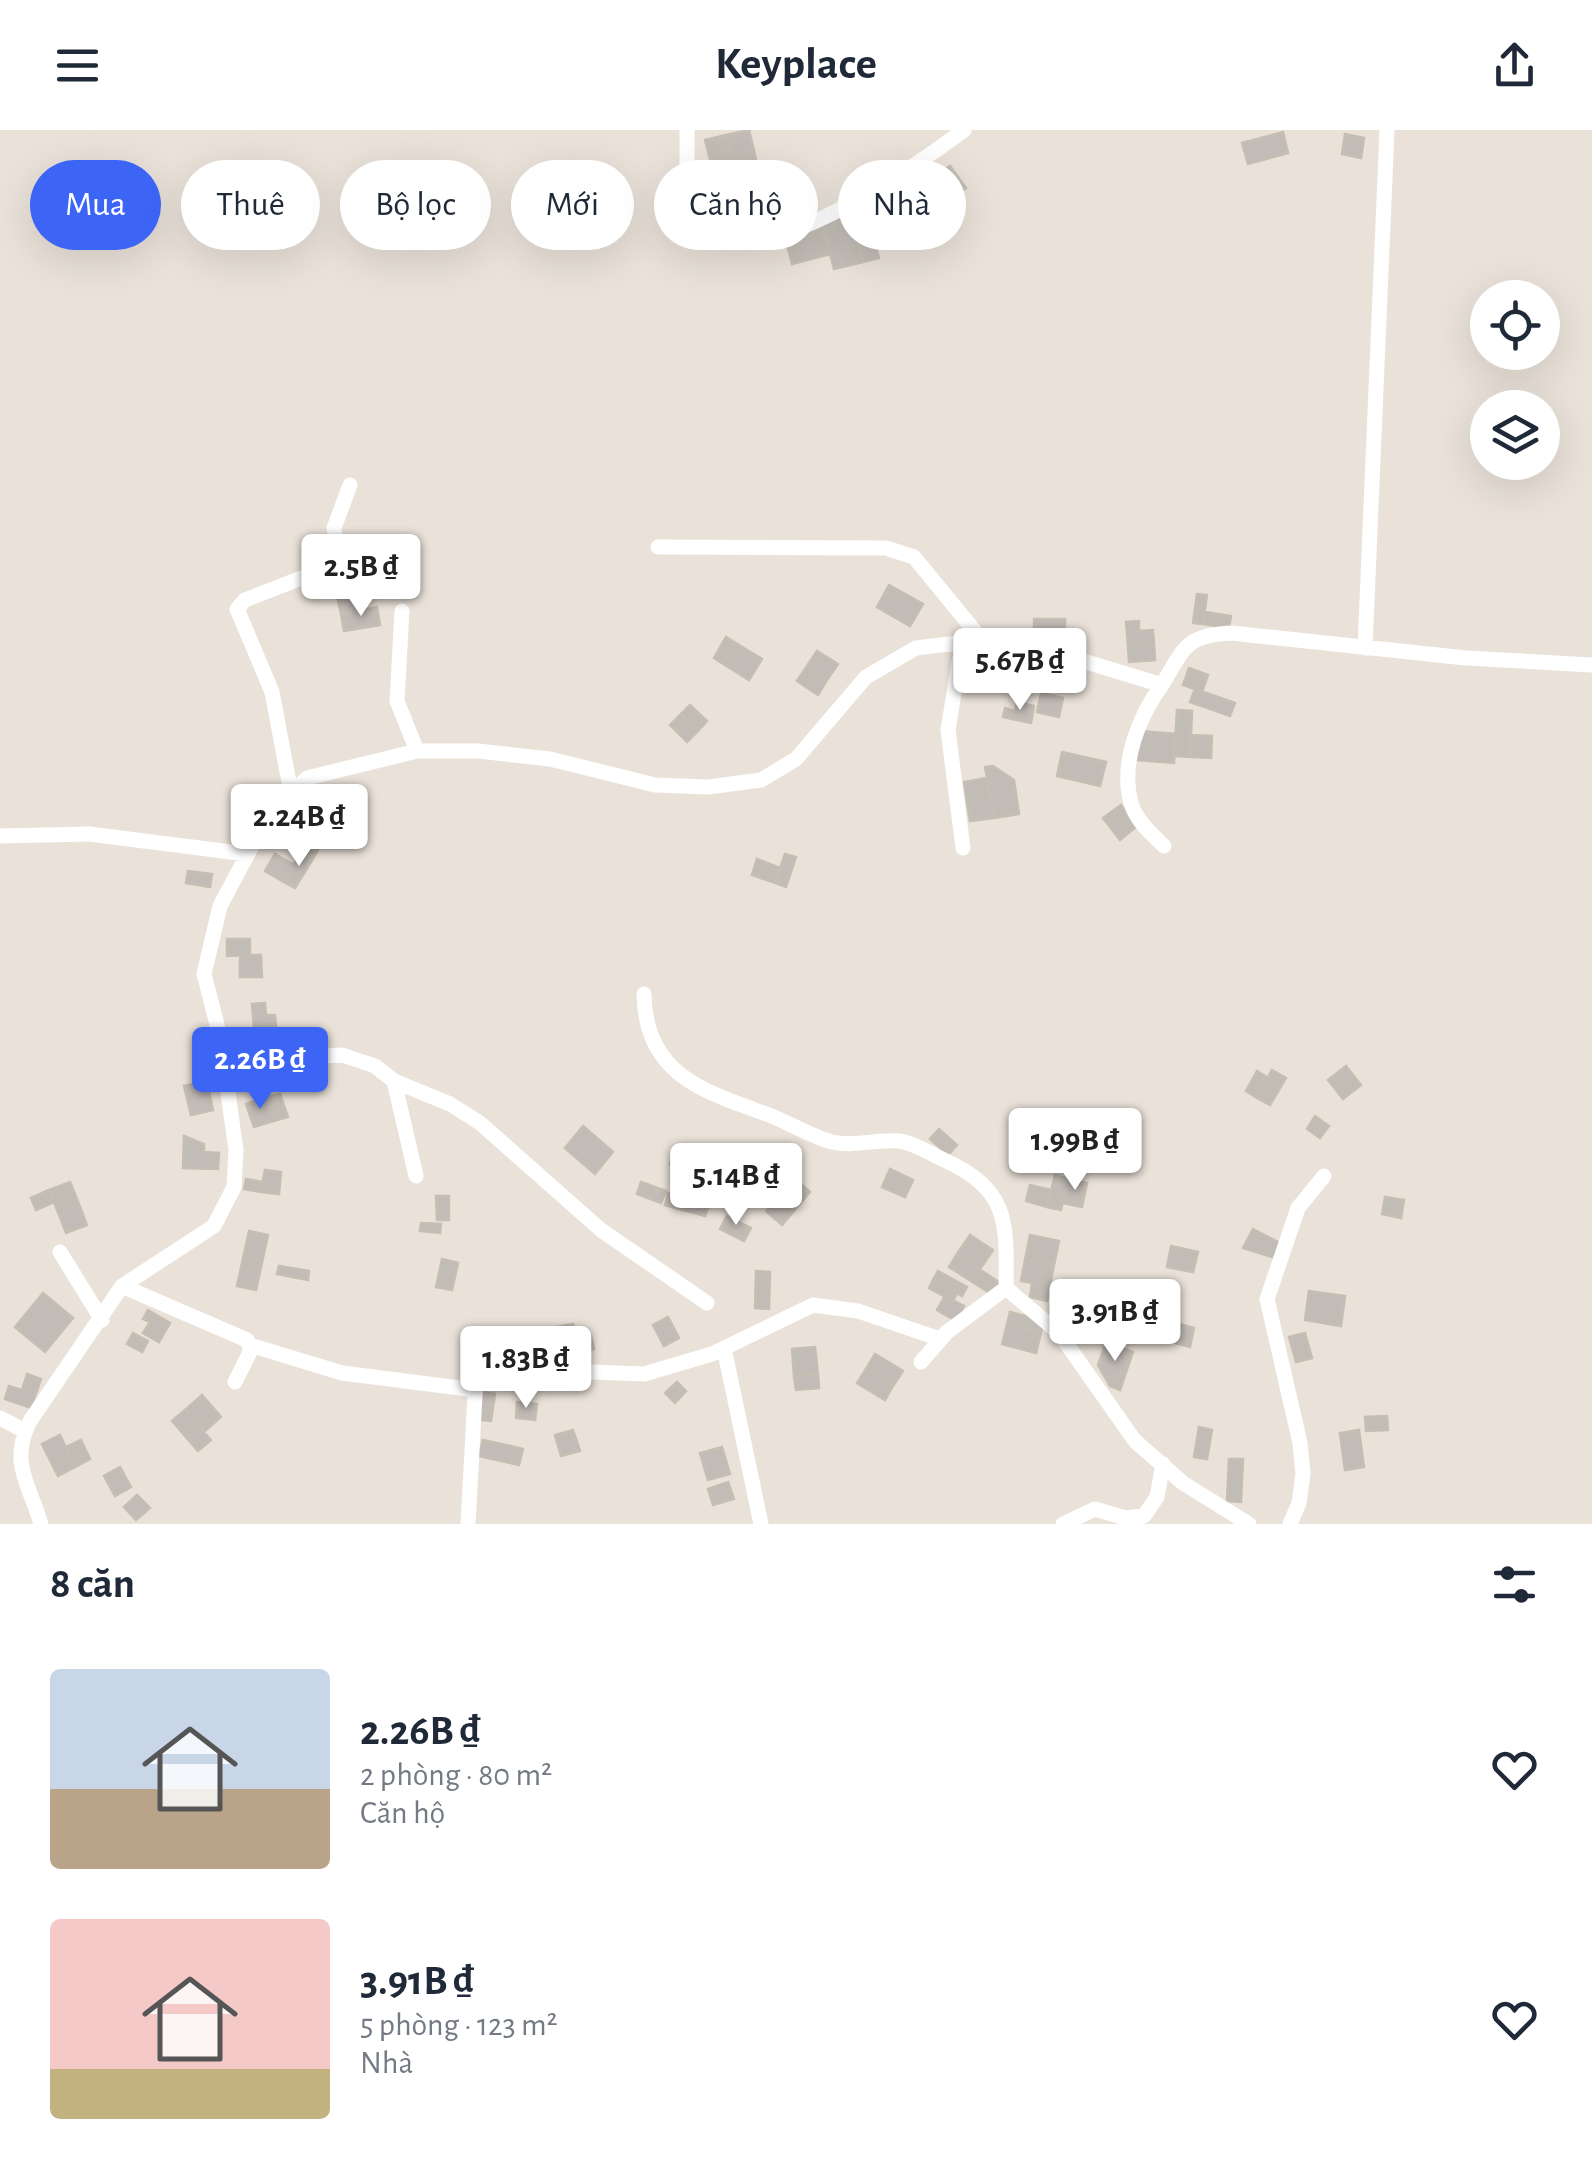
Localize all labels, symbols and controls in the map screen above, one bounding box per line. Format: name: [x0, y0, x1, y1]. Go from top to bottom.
icon: menu: [50, 38, 105, 93]
icon: share: [1487, 38, 1542, 93]
text: Keyplace: [715, 42, 877, 87]
chip: Mua: [30, 160, 161, 250]
chip: Thuê: [181, 160, 320, 250]
chip: Bộ lọc: [340, 160, 491, 250]
chip: Mới: [511, 160, 634, 250]
chip: Căn hộ: [654, 160, 818, 250]
chip: Nhà: [838, 160, 966, 250]
map controls: [1470, 280, 1560, 480]
button: locate: [1470, 280, 1560, 370]
button: layers: [1470, 390, 1560, 480]
pin: 2.5B ₫: [280, 534, 442, 619]
text: 2.5B ₫: [323, 550, 399, 582]
pin: 5.67B ₫: [928, 628, 1112, 713]
text: 5.67B ₫: [975, 644, 1065, 676]
pin: 2.24B ₫: [207, 784, 391, 869]
text: 2.24B ₫: [253, 800, 345, 832]
pin: 2.26B ₫: [168, 1027, 352, 1112]
text: 2.26B ₫: [214, 1043, 306, 1075]
pin: 1.99B ₫: [983, 1108, 1167, 1193]
text: 1.99B ₫: [1031, 1124, 1119, 1156]
pin: 5.14B ₫: [644, 1143, 828, 1228]
text: 5.14B ₫: [692, 1159, 780, 1191]
pin: 3.91B ₫: [1023, 1279, 1207, 1364]
text: 3.91B ₫: [1071, 1295, 1159, 1327]
pin: 1.83B ₫: [434, 1326, 618, 1411]
text: 1.83B ₫: [482, 1342, 570, 1374]
icon: filters: [1487, 1557, 1542, 1612]
text: 8 căn: [50, 1563, 135, 1605]
icon: home: [130, 1709, 250, 1829]
text: 2.26B ₫: [360, 1710, 481, 1752]
icon: heart: [1487, 1742, 1542, 1797]
text: 2 phòng · 80 m²: [360, 1759, 552, 1791]
text: Căn hộ: [360, 1797, 445, 1829]
icon: home: [130, 1959, 250, 2079]
text: 3.91B ₫: [360, 1960, 474, 2002]
icon: heart: [1487, 1992, 1542, 2047]
text: 5 phòng · 123 m²: [360, 2009, 558, 2041]
text: Nhà: [360, 2047, 413, 2079]

